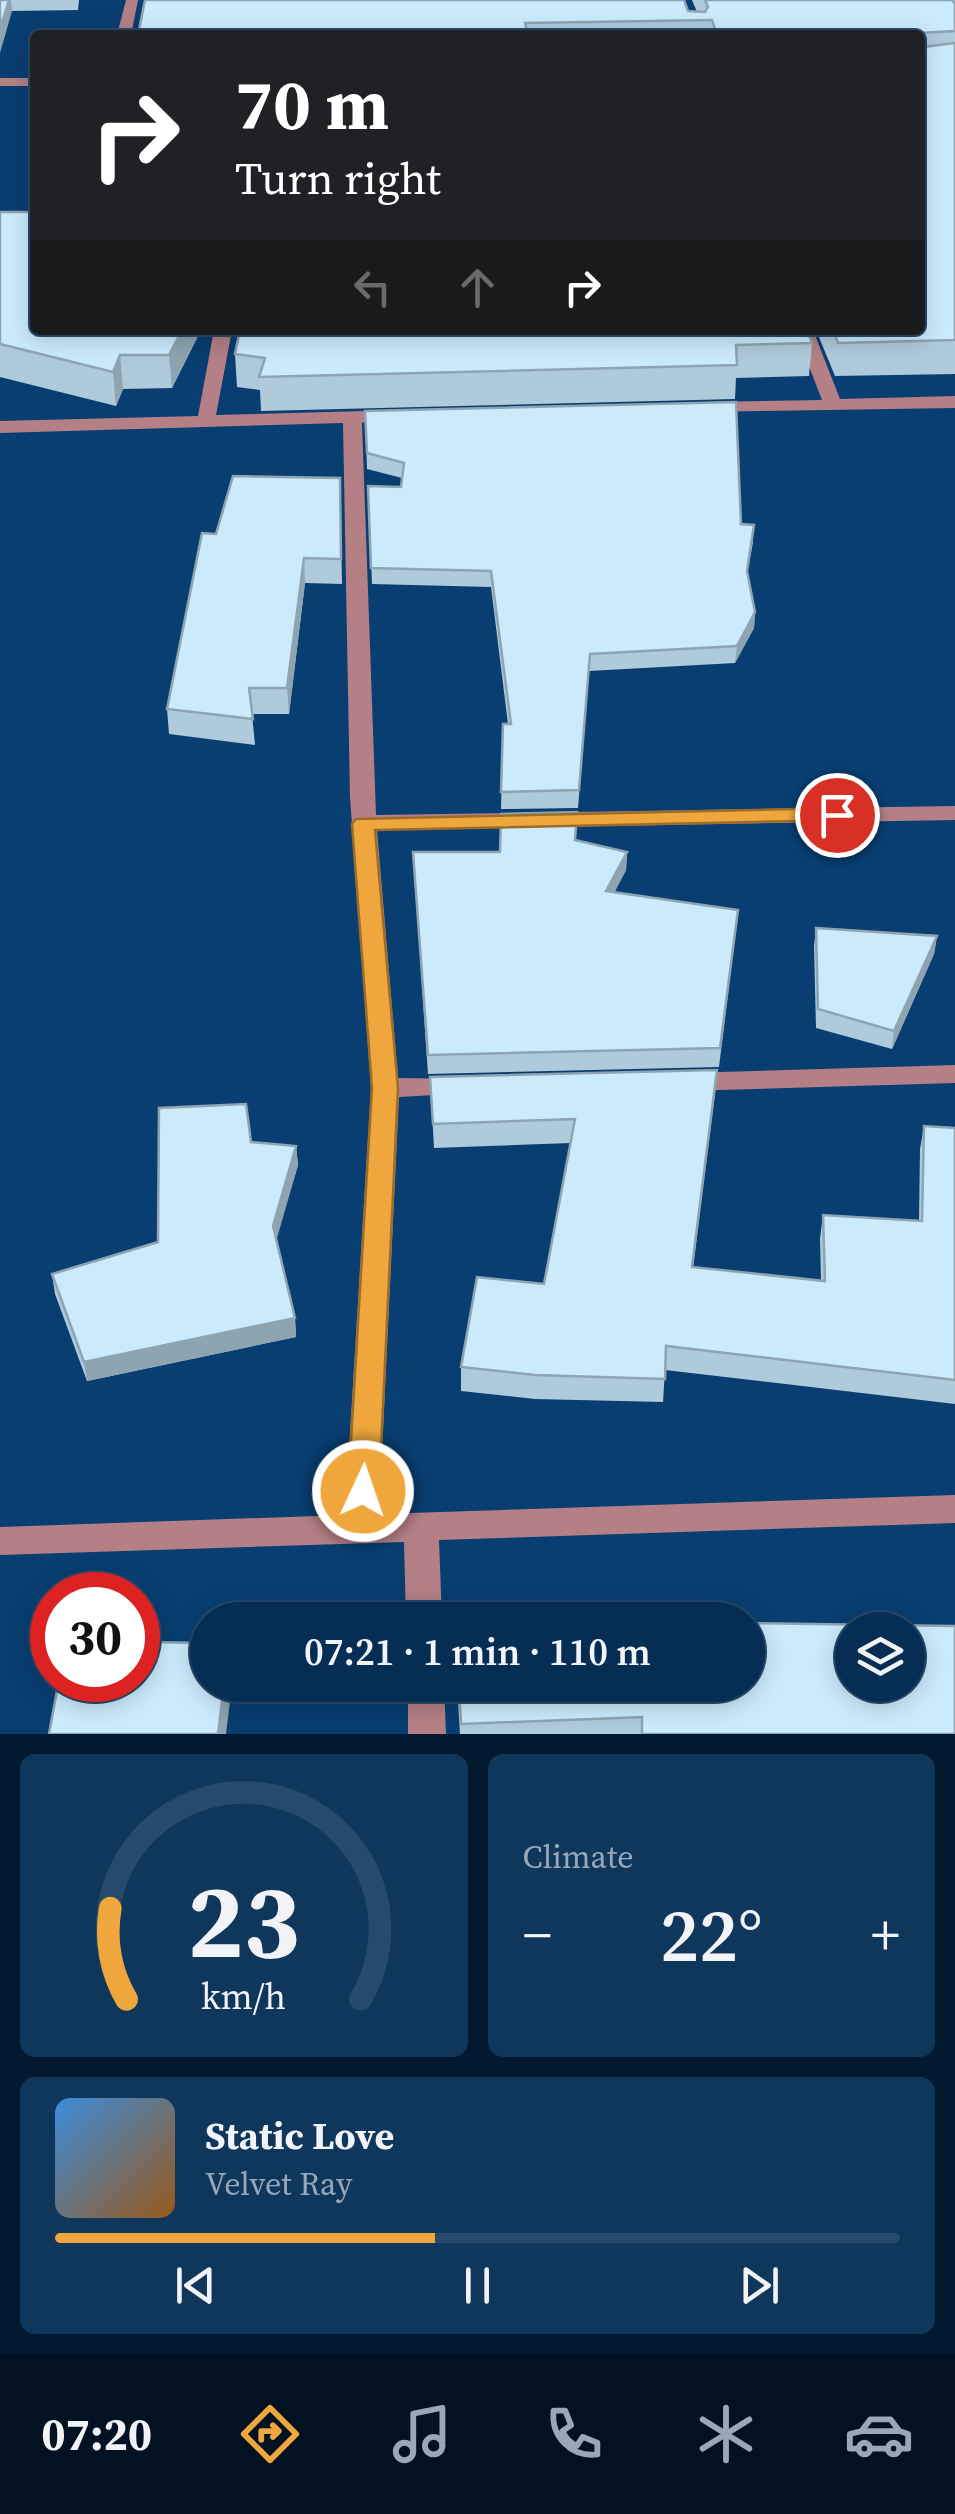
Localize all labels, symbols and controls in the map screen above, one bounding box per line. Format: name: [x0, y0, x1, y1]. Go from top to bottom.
text: 70 m: [235, 56, 389, 152]
icon: right: [70, 70, 200, 200]
text: Turn right: [235, 147, 441, 209]
icon: left: [345, 260, 400, 315]
icon: ahead: [450, 260, 505, 315]
icon: right: [555, 260, 610, 315]
pin: [795, 773, 880, 858]
icon: arrive: [810, 788, 865, 843]
position arrow: [311, 1439, 415, 1543]
speed limit sign: 30: [30, 1572, 160, 1702]
map controls: [835, 1612, 925, 1702]
button: layers: [835, 1612, 925, 1702]
text: 07:21 · 1 min · 110 m: [304, 1626, 651, 1678]
text: Climate: [523, 1835, 634, 1879]
text: 23: [187, 1849, 300, 1992]
text: 22°: [660, 1883, 763, 1986]
text: −: [523, 1897, 552, 1972]
text: +: [871, 1897, 900, 1972]
text: km/h: [201, 1972, 286, 2021]
text: Static Love: [205, 2110, 394, 2162]
text: Velvet Ray: [205, 2162, 352, 2206]
icon: previous: [168, 2258, 223, 2313]
icon: pause: [450, 2258, 505, 2313]
icon: next: [732, 2258, 787, 2313]
icon: directions: [235, 2399, 305, 2469]
icon: music: [387, 2399, 457, 2469]
icon: phone: [539, 2399, 609, 2469]
icon: climate: [691, 2399, 761, 2469]
icon: car: [844, 2399, 914, 2469]
text: 07:20: [41, 2403, 152, 2465]

